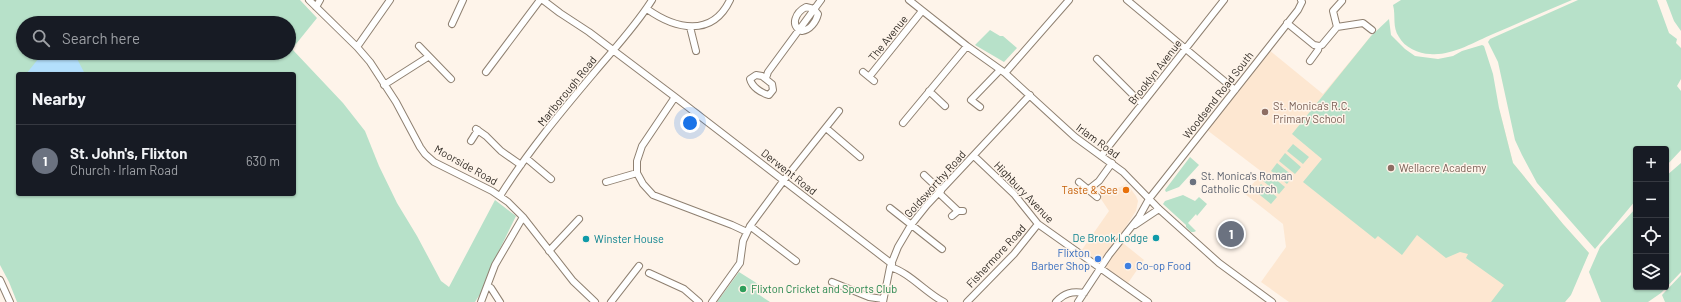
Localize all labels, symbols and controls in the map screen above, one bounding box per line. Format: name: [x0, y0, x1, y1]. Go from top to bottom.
street label: The Avenue: [865, 12, 910, 63]
search box: [16, 16, 296, 60]
icon: search: [30, 27, 52, 49]
text: Search here: [62, 29, 140, 47]
street label: Brooklyn Avenue: [1125, 36, 1184, 107]
street label: Woodsend Road South: [1180, 48, 1256, 141]
street label: Marlborough Road: [534, 53, 599, 128]
text: Nearby: [32, 88, 86, 108]
place label: St. Monica's R.C. Primary School: [1273, 99, 1350, 125]
marker: St. Monica's R.C. Primary School: [1260, 107, 1270, 117]
your location: [680, 113, 700, 133]
street label: Irlam Road: [1074, 120, 1123, 161]
street label: Moorside Road: [432, 142, 500, 187]
text: St. John's, Flixton: [70, 144, 187, 162]
street label: Derwent Road: [759, 146, 820, 197]
map controls: [1633, 146, 1669, 290]
button: +: [1633, 146, 1669, 182]
street label: Goldsworthy Road: [901, 148, 968, 220]
text: 1: [43, 153, 47, 169]
text: 630 m: [246, 153, 280, 169]
street label: Highbury Avenue: [992, 158, 1057, 225]
place label: Wellacre Academy: [1399, 161, 1486, 174]
text: Church · Irlam Road: [70, 162, 178, 178]
marker: Wellacre Academy: [1386, 163, 1396, 173]
place label: St. Monica's Roman Catholic Church: [1201, 169, 1292, 195]
marker: St. Monica's Roman Catholic Church: [1188, 177, 1198, 187]
button: −: [1633, 182, 1669, 218]
place label: Taste & See: [1062, 183, 1118, 196]
marker: Taste & See: [1121, 185, 1131, 195]
button: locate: [1633, 218, 1669, 254]
pin: 1: [1218, 219, 1244, 249]
street label: Fishermore Road: [963, 221, 1028, 290]
place label: De Brook Lodge: [1073, 231, 1148, 244]
place label: Winster House: [594, 232, 664, 245]
marker: De Brook Lodge: [1151, 233, 1161, 243]
marker: Winster House: [581, 234, 591, 244]
place label: Flixton Barber Shop: [1031, 246, 1090, 272]
marker: Flixton Barber Shop: [1093, 254, 1103, 264]
button: layers: [1633, 254, 1669, 290]
place label: Co-op Food: [1136, 259, 1191, 272]
marker: Co-op Food: [1123, 261, 1133, 271]
place label: Flixton Cricket and Sports Club: [751, 282, 897, 295]
marker: Flixton Cricket and Sports Club: [738, 284, 748, 294]

